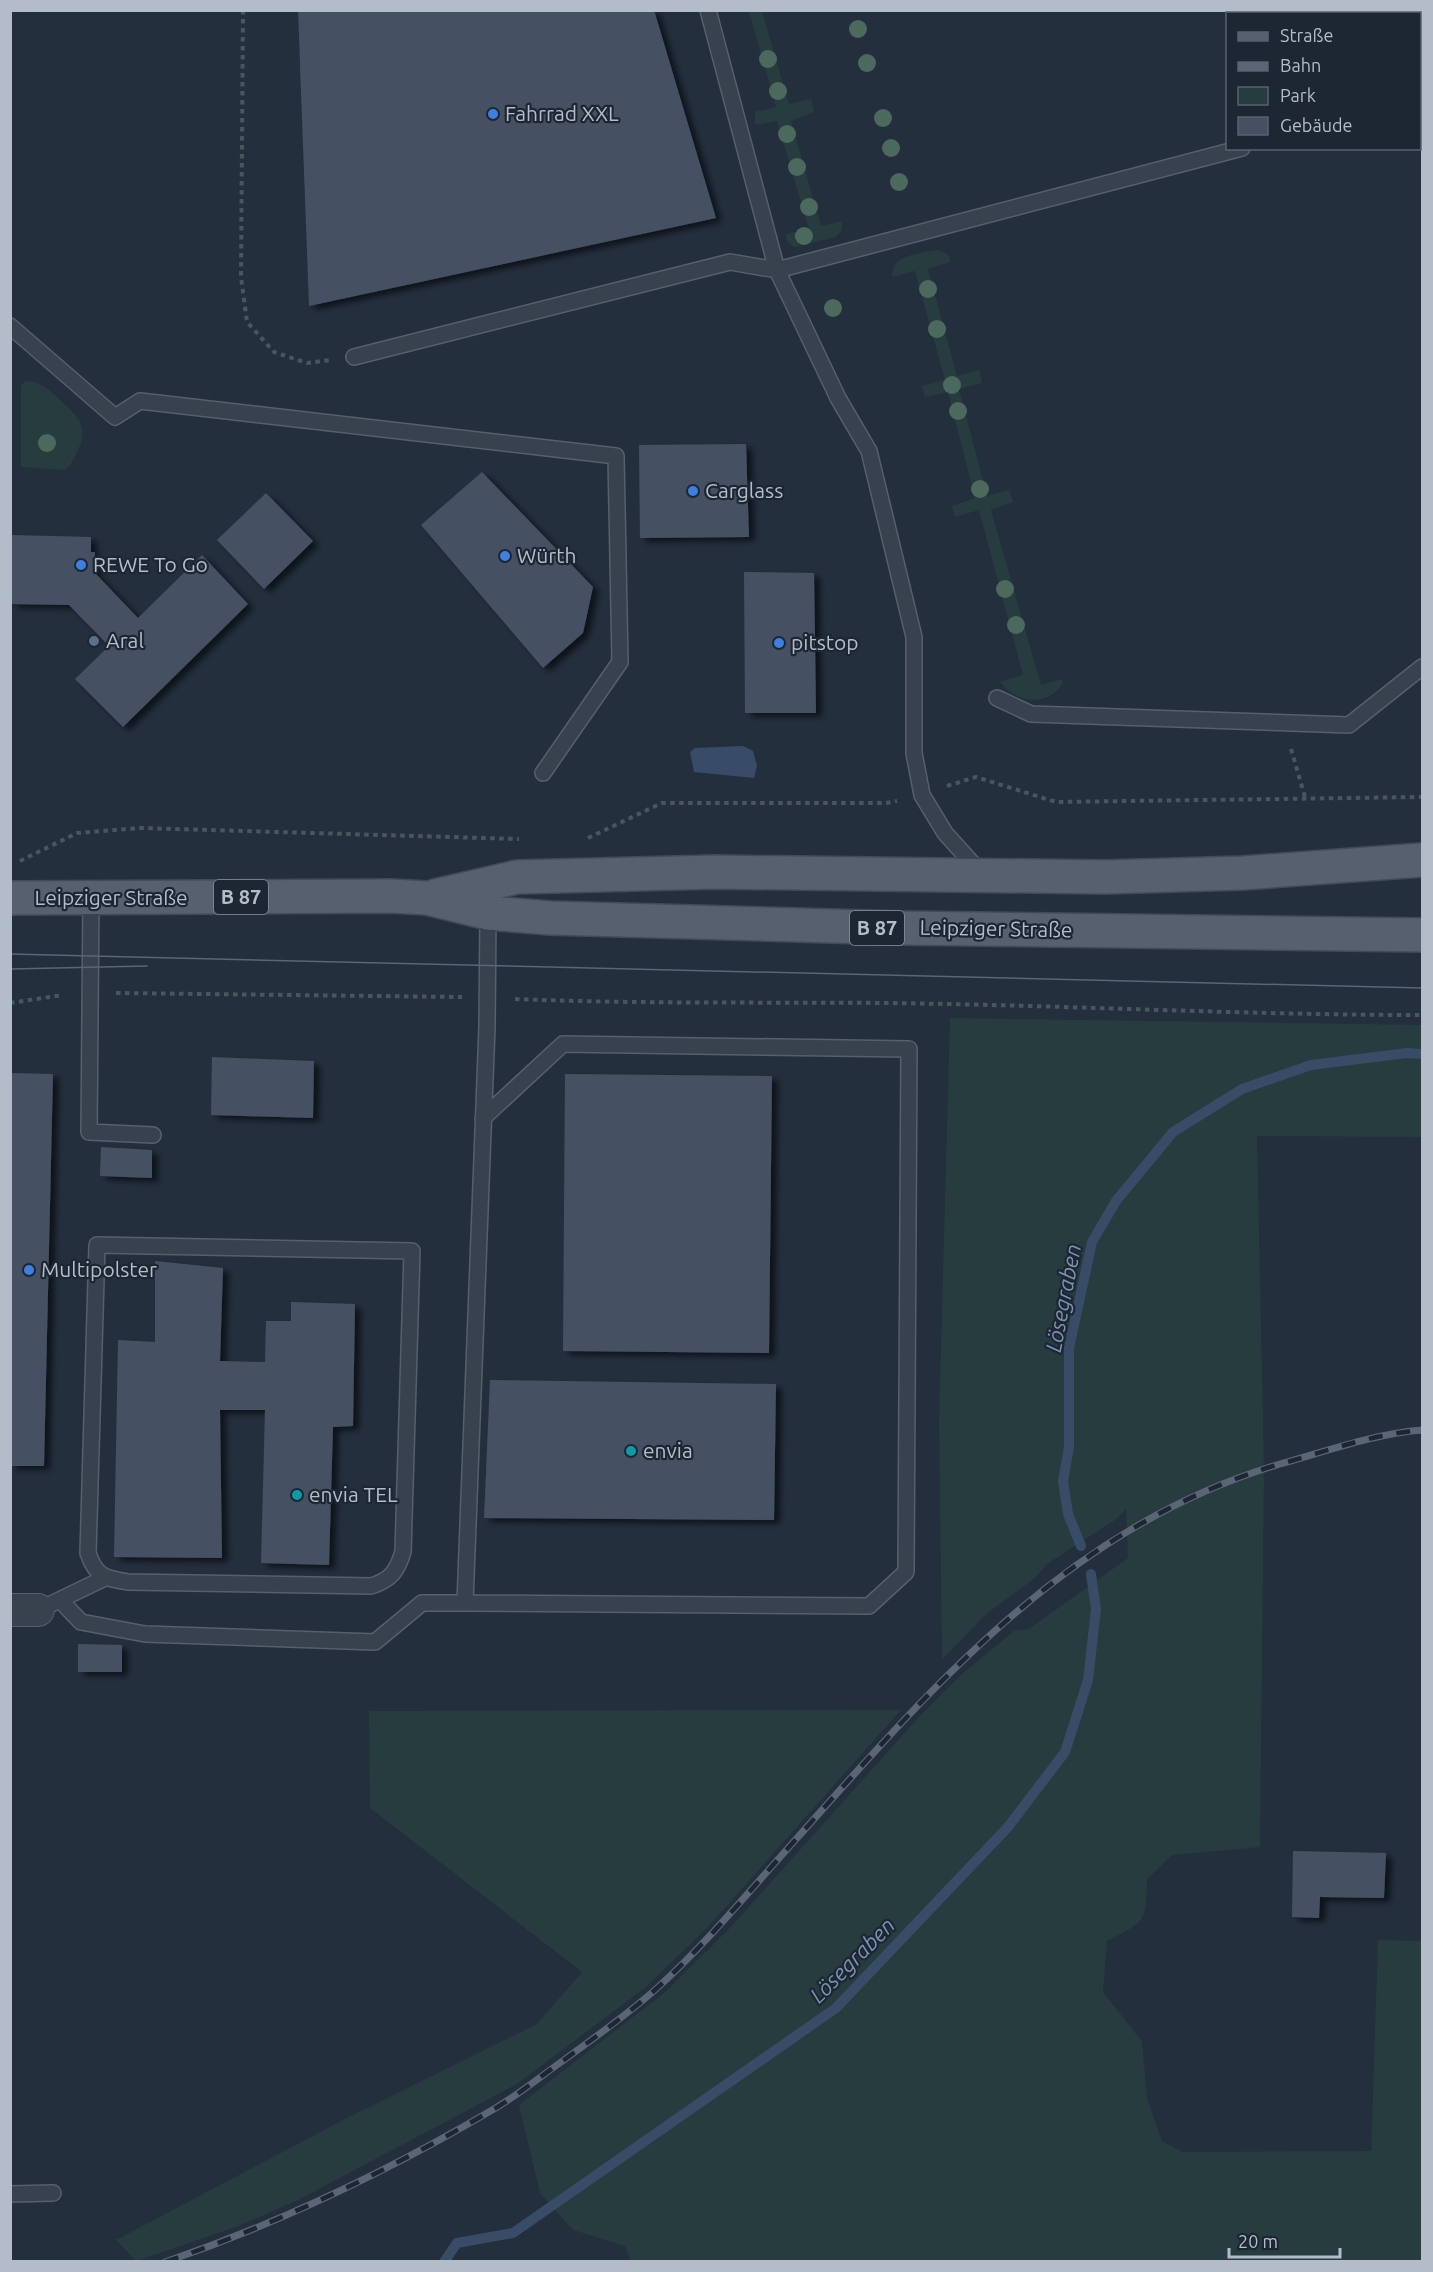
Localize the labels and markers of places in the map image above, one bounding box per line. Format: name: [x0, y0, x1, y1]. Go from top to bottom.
place label: Fahrrad XXL: [505, 101, 619, 125]
marker: Fahrrad XXL: [486, 107, 500, 121]
place label: Carglass: [705, 478, 783, 502]
marker: Carglass: [686, 484, 700, 498]
place label: Würth: [517, 543, 576, 567]
marker: Würth: [498, 549, 512, 563]
place label: REWE To Go: [93, 552, 208, 576]
marker: REWE To Go: [74, 558, 88, 572]
place label: Aral: [106, 628, 144, 652]
place label: pitstop: [791, 630, 859, 654]
marker: Aral: [87, 634, 101, 648]
marker: pitstop: [772, 636, 786, 650]
place label: Multipolster: [41, 1257, 157, 1281]
marker: Multipolster: [22, 1263, 36, 1277]
place label: envia: [643, 1438, 693, 1462]
marker: envia: [624, 1444, 638, 1458]
place label: envia TEL: [309, 1482, 398, 1506]
marker: envia TEL: [290, 1488, 304, 1502]

